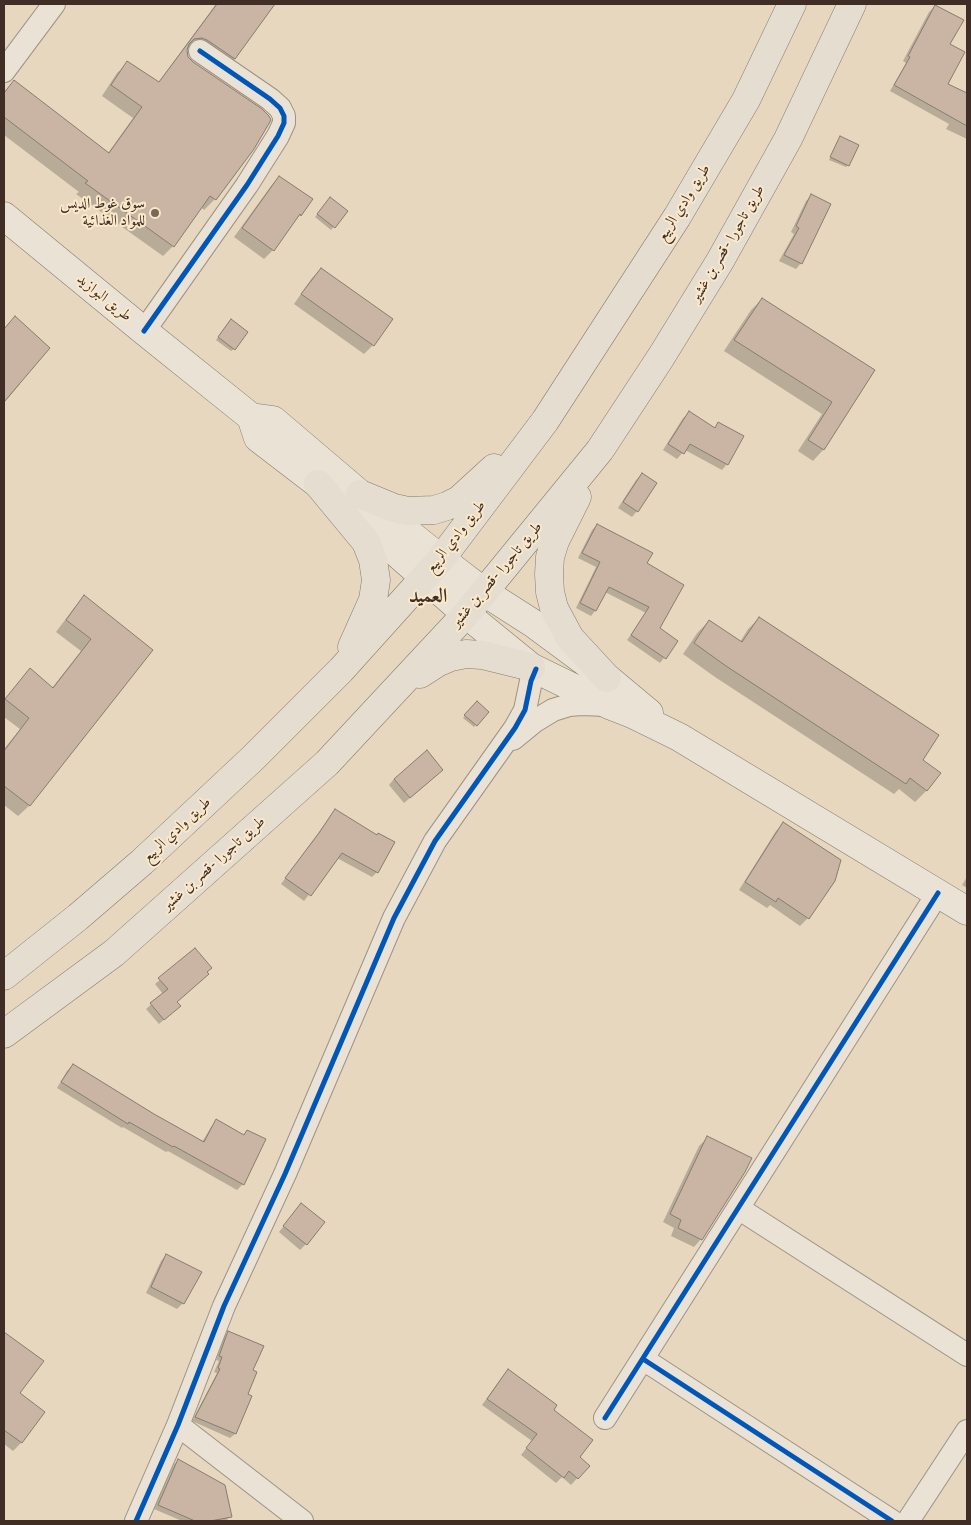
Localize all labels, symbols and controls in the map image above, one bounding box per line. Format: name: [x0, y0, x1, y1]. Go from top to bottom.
street label: طريق وادي الربيع: [653, 161, 715, 245]
street label: طريق تاجورا -قصر بن غشير: [687, 182, 769, 306]
place label: سوق غوط الديس للمواد الغذائية: [60, 195, 145, 230]
marker: سوق غوط الديس للمواد الغذائية: [149, 207, 161, 219]
street label: طريق البوازيد: [73, 270, 135, 326]
street label: طريق وادي الربيع: [422, 497, 490, 577]
street label: طريق تاجورا -قصر بن غشير: [448, 518, 546, 632]
district label: العميد: [409, 585, 447, 609]
street label: طريق وادي الربيع: [139, 794, 215, 866]
street label: طريق تاجورا -قصر بن غشير: [159, 813, 269, 915]

